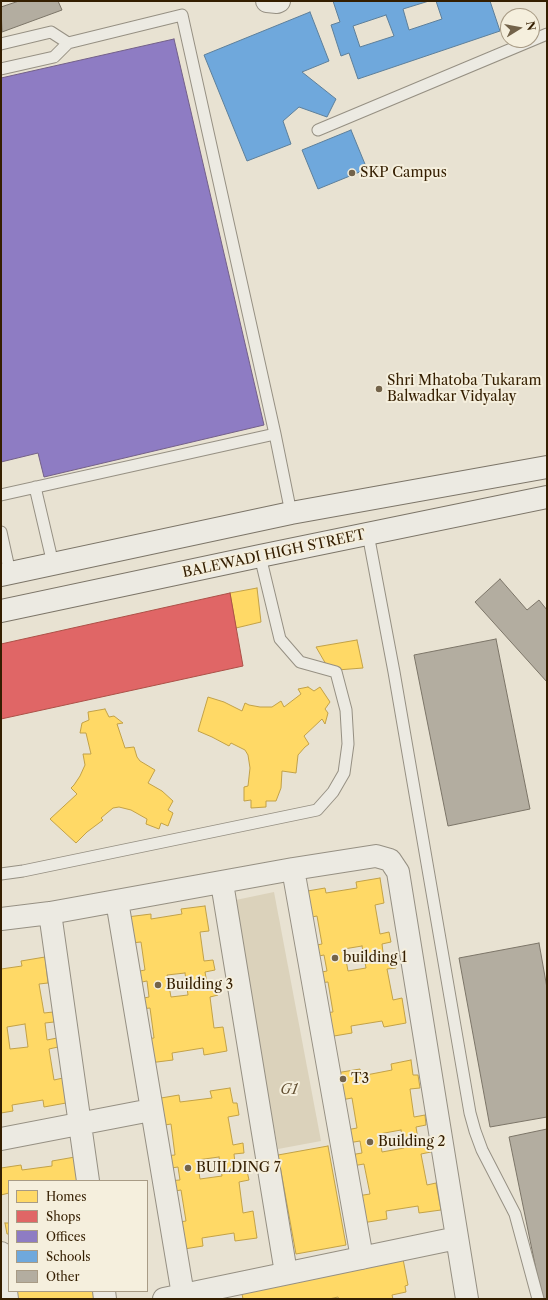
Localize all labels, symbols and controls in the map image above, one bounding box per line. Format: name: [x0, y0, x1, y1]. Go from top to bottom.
north arrow: [500, 8, 540, 48]
text: N: [523, 20, 539, 32]
place label: SKP Campus: [360, 165, 447, 181]
marker: SKP Campus: [347, 168, 357, 178]
place label: Shri Mhatoba Tukaram Balwadkar Vidyalay: [387, 373, 541, 406]
marker: Shri Mhatoba Tukaram Balwadkar Vidyalay: [374, 384, 384, 394]
street label: BALEWADI HIGH STREET: [181, 526, 367, 582]
place label: building 1: [343, 950, 407, 966]
marker: building 1: [330, 953, 340, 963]
place label: Building 3: [166, 977, 233, 993]
marker: Building 3: [153, 980, 163, 990]
place label: T3: [351, 1071, 369, 1087]
marker: T3: [338, 1074, 348, 1084]
park label: G1: [280, 1082, 298, 1098]
place label: Building 2: [378, 1134, 446, 1150]
marker: Building 2: [365, 1137, 375, 1147]
place label: BUILDING 7: [196, 1160, 281, 1176]
marker: BUILDING 7: [183, 1163, 193, 1173]
legend: [8, 1180, 148, 1292]
text: Homes: [46, 1189, 86, 1204]
text: Shops: [46, 1209, 81, 1224]
text: Offices: [46, 1229, 86, 1244]
text: Schools: [46, 1249, 91, 1264]
text: Other: [46, 1269, 80, 1284]

